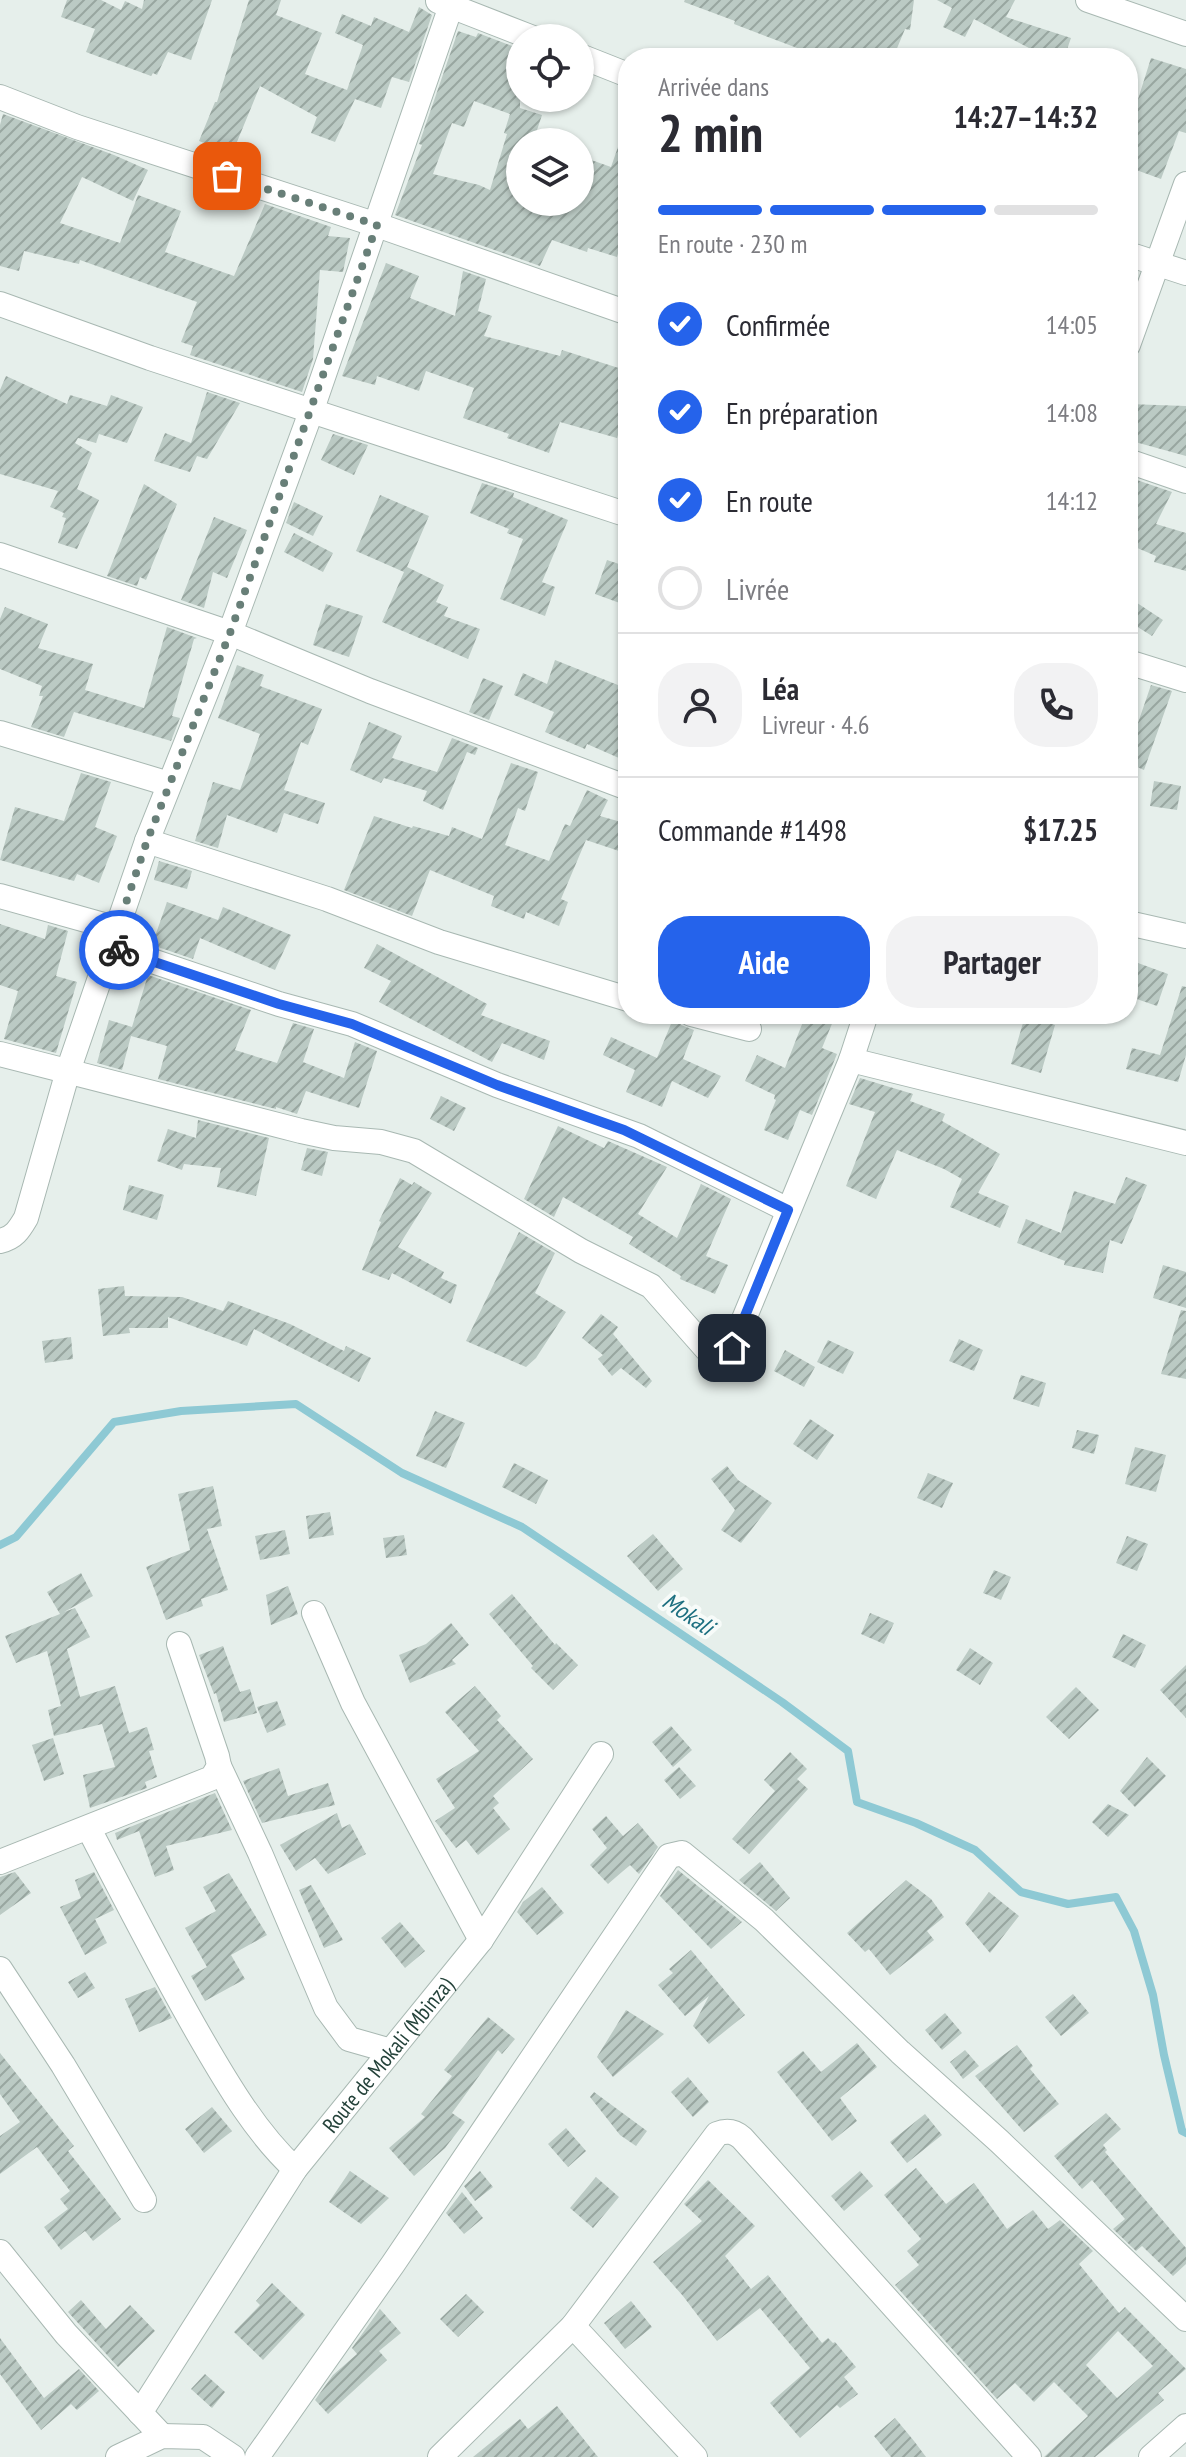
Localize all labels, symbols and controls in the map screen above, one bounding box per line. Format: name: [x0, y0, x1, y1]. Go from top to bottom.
map controls: [506, 24, 594, 216]
button: locate: [506, 24, 594, 112]
text: Arrivée dans: [658, 70, 769, 103]
text: 14:27–14:32: [954, 97, 1098, 136]
text: 2 min: [658, 99, 763, 166]
button: layers: [506, 128, 594, 216]
pin: [193, 142, 261, 210]
icon: bag: [205, 154, 249, 198]
text: En route · 230 m: [658, 227, 808, 260]
icon: check: [658, 302, 702, 346]
text: Confirmée: [726, 305, 830, 344]
text: 14:05: [1046, 308, 1098, 341]
icon: check: [658, 390, 702, 434]
text: En préparation: [726, 393, 878, 432]
text: 14:08: [1046, 396, 1098, 429]
icon: check: [658, 478, 702, 522]
text: En route: [726, 481, 813, 520]
text: 14:12: [1046, 484, 1098, 517]
text: Livrée: [726, 569, 789, 608]
button: person: [658, 663, 742, 747]
button: phone: [1014, 663, 1098, 747]
text: Léa: [762, 669, 799, 708]
text: Livreur · 4.6: [762, 708, 869, 741]
text: Commande #1498: [658, 810, 847, 849]
text: $17.25: [1023, 810, 1098, 849]
courier: [79, 910, 159, 990]
button: Aide: [658, 916, 870, 1008]
button: Partager: [886, 916, 1098, 1008]
icon: bike: [97, 928, 141, 972]
pin: [698, 1314, 766, 1382]
icon: home: [710, 1326, 754, 1370]
water label: Mokali: [657, 1585, 722, 1643]
street label: Route de Mokali (Mbinza): [316, 1971, 460, 2138]

